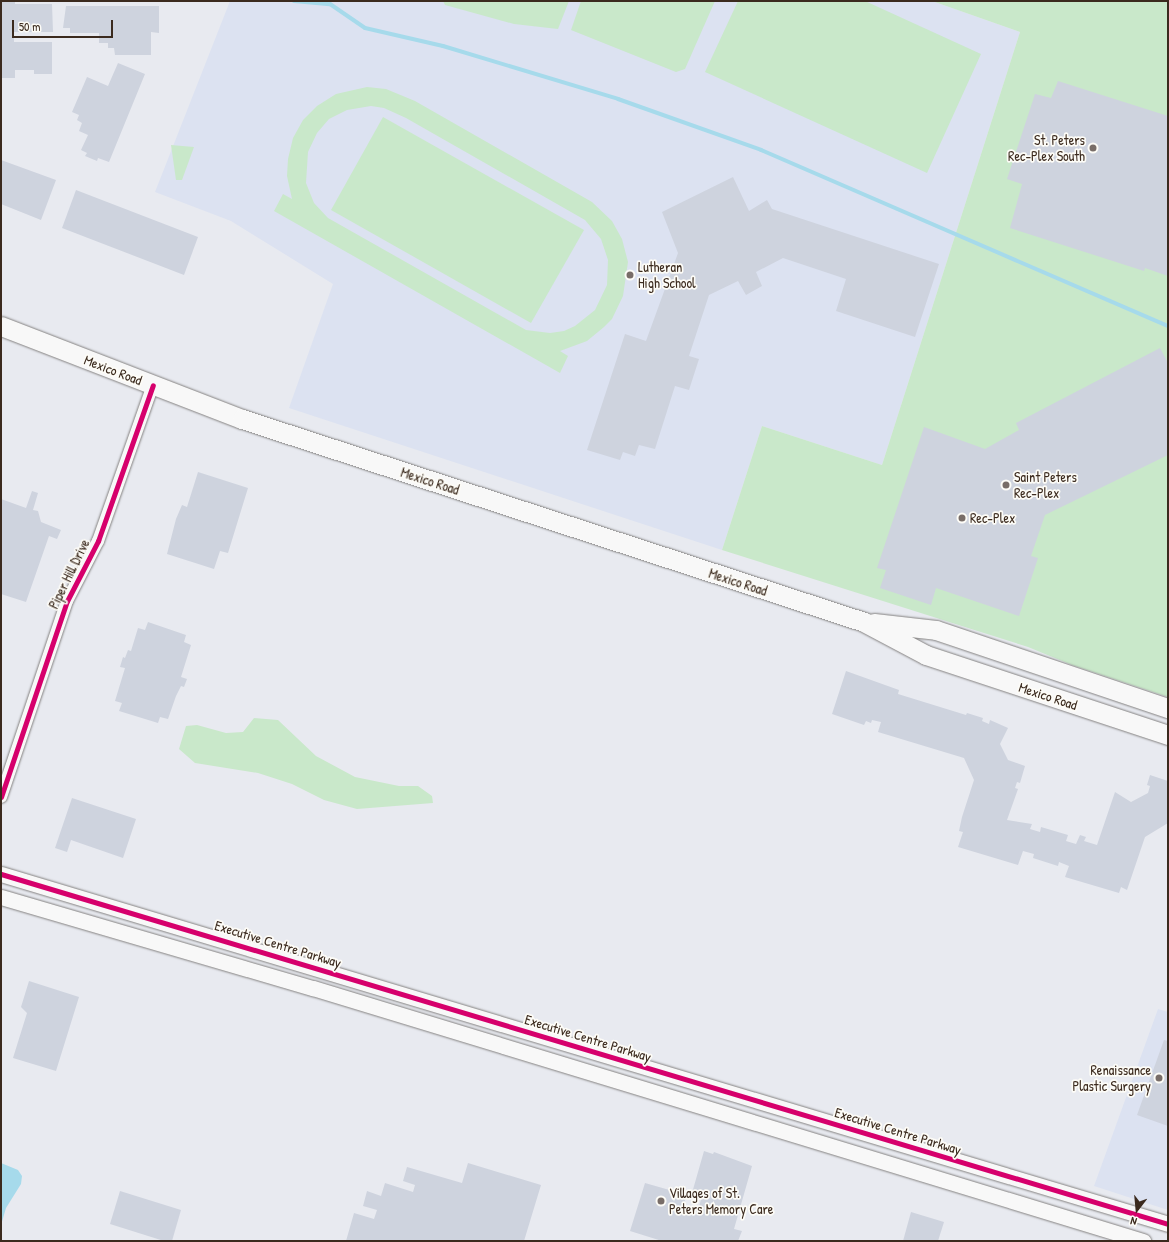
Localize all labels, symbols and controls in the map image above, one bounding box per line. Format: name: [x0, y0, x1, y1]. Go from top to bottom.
scale bar: [14, 12, 115, 38]
text: 50 m: [19, 18, 40, 35]
place label: St. Peters Rec-Plex South: [1008, 132, 1085, 164]
marker: St. Peters Rec-Plex South: [1088, 143, 1098, 153]
place label: Lutheran High School: [638, 259, 696, 292]
marker: Lutheran High School: [625, 270, 635, 280]
street label: Mexico Road: [82, 351, 144, 389]
street label: Mexico Road: [399, 464, 461, 498]
place label: Saint Peters Rec-Plex: [1014, 469, 1077, 502]
marker: Saint Peters Rec-Plex: [1001, 480, 1011, 490]
place label: Rec-Plex: [970, 510, 1015, 526]
marker: Rec-Plex: [957, 513, 967, 523]
street label: Piper Hill Drive: [45, 536, 93, 612]
street label: Mexico Road: [707, 565, 769, 599]
street label: Mexico Road: [1017, 679, 1079, 713]
street label: Executive Centre Parkway: [213, 917, 343, 971]
street label: Executive Centre Parkway: [523, 1011, 653, 1065]
place label: Renaissance Plastic Surgery: [1073, 1062, 1151, 1094]
marker: Renaissance Plastic Surgery: [1154, 1073, 1164, 1083]
street label: Executive Centre Parkway: [833, 1104, 963, 1158]
place label: Villages of St. Peters Memory Care: [669, 1185, 773, 1218]
north arrow: [1117, 1190, 1157, 1230]
marker: Villages of St. Peters Memory Care: [656, 1196, 666, 1206]
text: N: [1129, 1214, 1138, 1229]

